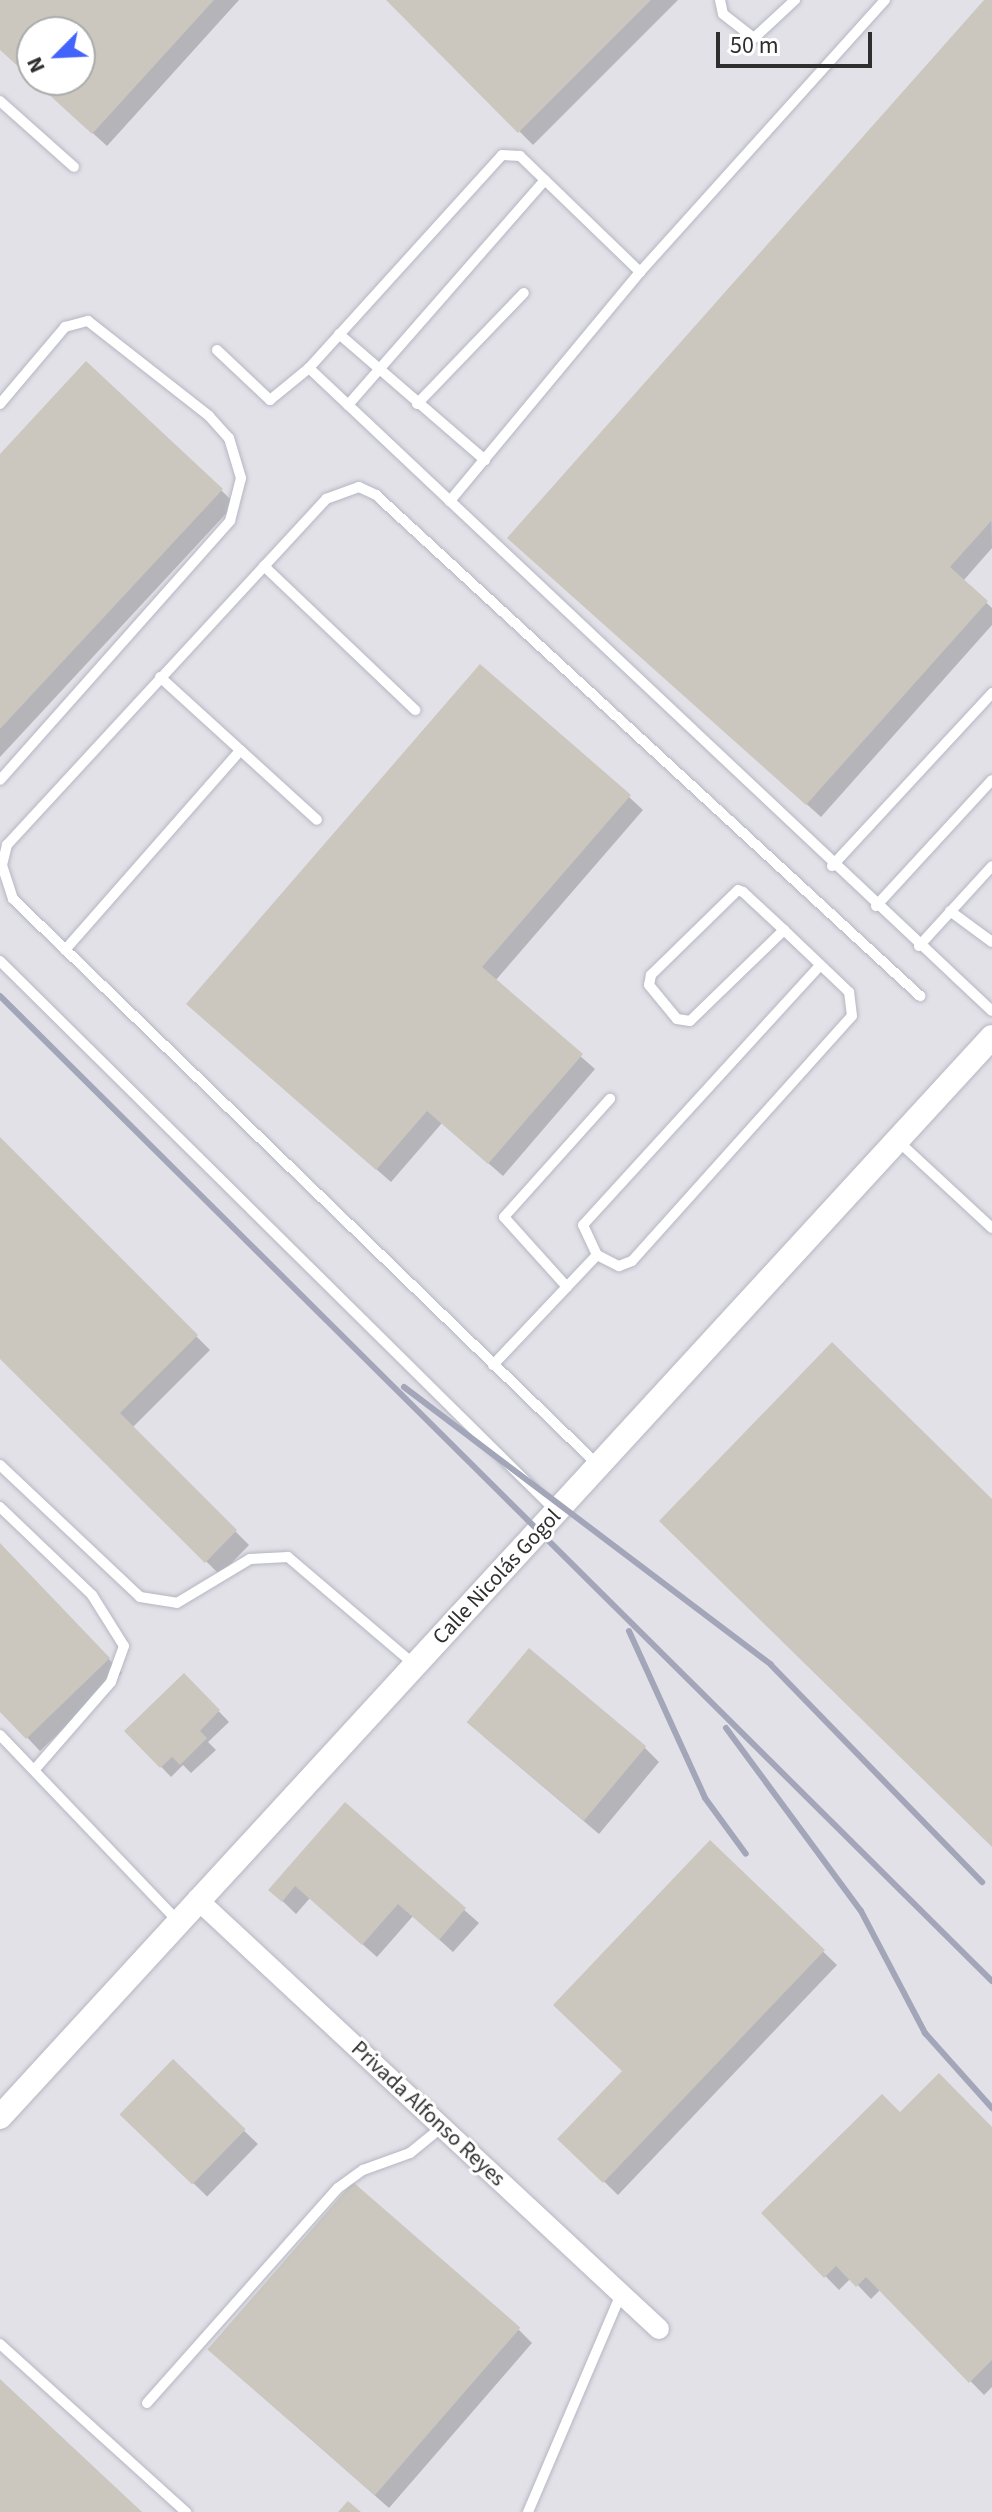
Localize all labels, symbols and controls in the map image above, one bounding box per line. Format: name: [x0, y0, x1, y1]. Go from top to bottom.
north arrow: [16, 16, 96, 96]
scale bar: [720, 16, 876, 66]
text: 50 m: [730, 28, 779, 63]
text: N: [18, 52, 53, 78]
street label: Calle Nicolás Gogol: [428, 1504, 566, 1650]
street label: Privada Alfonso Reyes: [345, 2036, 511, 2192]

